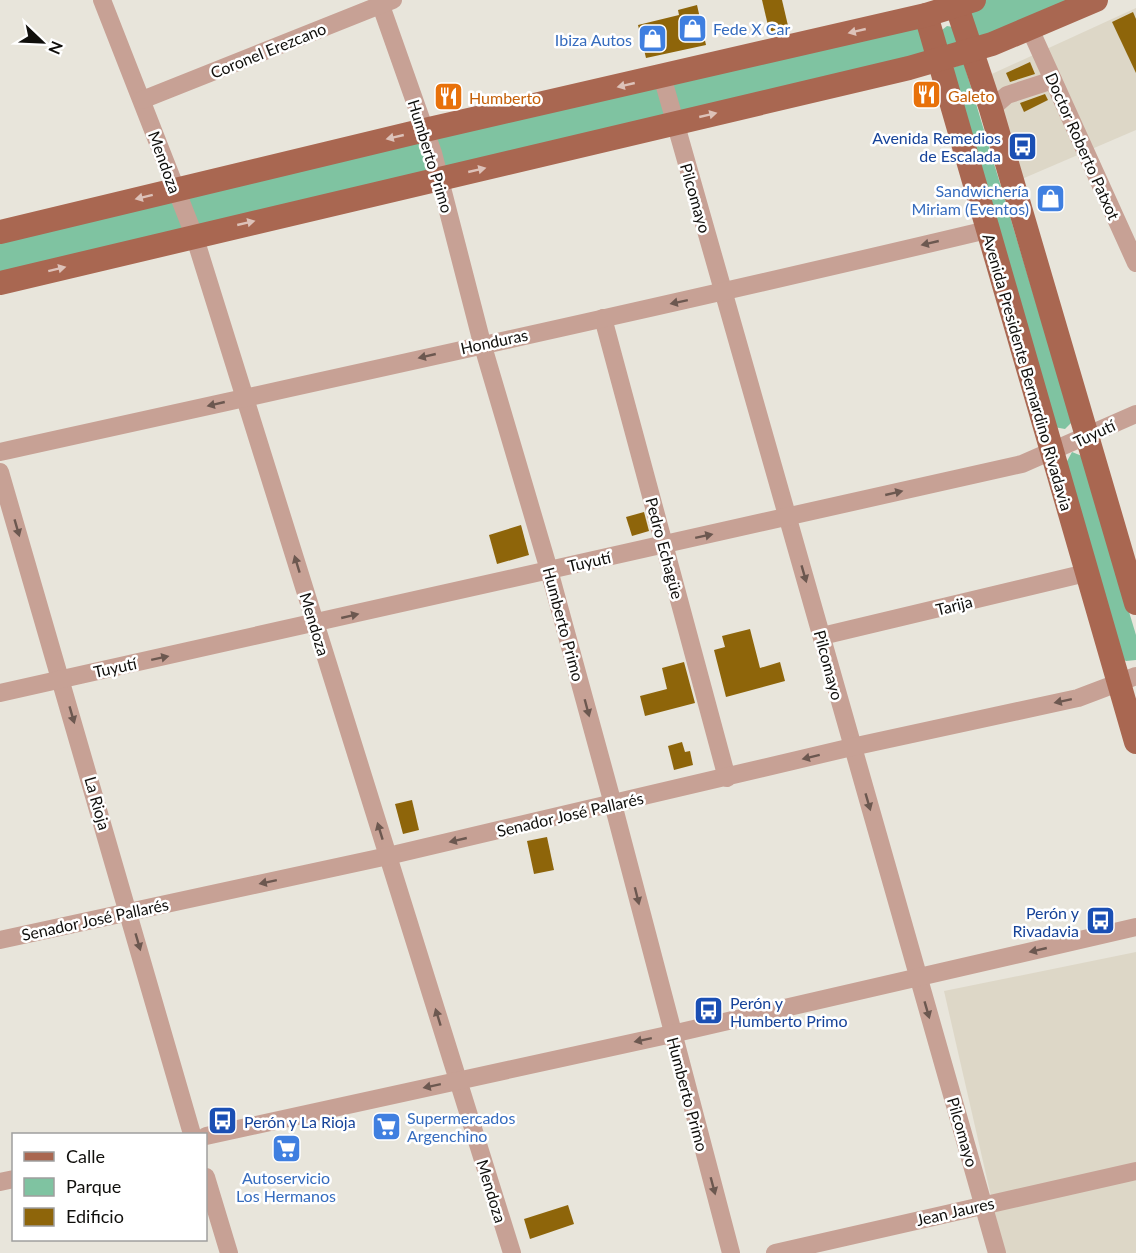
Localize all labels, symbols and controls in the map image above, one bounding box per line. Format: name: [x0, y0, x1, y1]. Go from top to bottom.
north arrow: [12, 12, 72, 72]
shop icon: Fede X Car: [676, 12, 708, 44]
street label: Coronel Erezcano: [207, 18, 329, 82]
place label: Fede X Car: [713, 19, 790, 38]
shop icon: Ibiza Autos: [637, 23, 669, 55]
one-way arrow: [847, 27, 866, 37]
place label: Ibiza Autos: [555, 30, 632, 49]
text: N: [45, 39, 67, 57]
street label: Doctor Roberto Patxot: [1042, 70, 1124, 223]
restaurant icon: Galeto: [911, 79, 943, 111]
one-way arrow: [616, 80, 635, 90]
restaurant icon: Humberto: [432, 81, 464, 113]
place label: Galeto: [948, 86, 995, 105]
place label: Humberto: [469, 88, 541, 107]
street label: Humberto Primo: [405, 97, 457, 215]
one-way arrow: [699, 110, 717, 120]
street label: Mendoza: [145, 128, 185, 196]
place label: Avenida Remedios de Escalada: [872, 128, 1001, 165]
bus stop icon: Avenida Remedios de Escalada: [1006, 130, 1038, 162]
one-way arrow: [385, 133, 404, 143]
street label: Pilcomayo: [677, 161, 715, 235]
one-way arrow: [468, 164, 487, 174]
place label: Sandwichería Miriam (Eventos): [911, 181, 1029, 218]
shop icon: Sandwichería Miriam (Eventos): [1034, 183, 1066, 215]
one-way arrow: [134, 192, 153, 202]
one-way arrow: [237, 218, 256, 227]
street label: Avenida Presidente Bernardino Rivadavia: [979, 231, 1077, 513]
one-way arrow: [921, 239, 939, 249]
one-way arrow: [48, 263, 66, 273]
one-way arrow: [669, 298, 688, 307]
street label: Honduras: [459, 325, 530, 357]
one-way arrow: [417, 351, 436, 361]
one-way arrow: [206, 400, 225, 409]
street label: Tuyutí: [1070, 415, 1119, 451]
one-way arrow: [885, 488, 904, 497]
street label: Pedro Echagüe: [642, 495, 688, 601]
one-way arrow: [12, 519, 22, 537]
one-way arrow: [695, 531, 714, 540]
street label: Tuyutí: [566, 547, 614, 575]
one-way arrow: [291, 555, 301, 573]
street label: Humberto Primo: [540, 565, 588, 683]
one-way arrow: [800, 565, 810, 583]
street label: Mendoza: [296, 590, 334, 658]
street label: Tarija: [934, 591, 974, 619]
one-way arrow: [341, 610, 359, 620]
street label: Pilcomayo: [811, 628, 847, 702]
one-way arrow: [150, 652, 169, 662]
street label: Tuyutí: [92, 653, 139, 681]
one-way arrow: [1053, 697, 1072, 706]
one-way arrow: [583, 699, 592, 717]
one-way arrow: [68, 706, 77, 724]
one-way arrow: [802, 753, 821, 763]
street label: La Rioja: [81, 774, 115, 832]
street label: Senador José Pallarés: [495, 788, 645, 840]
one-way arrow: [864, 793, 873, 811]
one-way arrow: [375, 822, 384, 840]
one-way arrow: [448, 836, 467, 845]
one-way arrow: [258, 878, 277, 887]
one-way arrow: [632, 887, 642, 905]
street label: Senador José Pallarés: [20, 894, 170, 944]
place label: Perón y Rivadavia: [1012, 903, 1080, 940]
bus stop icon: Perón y Rivadavia: [1084, 905, 1116, 937]
one-way arrow: [134, 933, 144, 952]
one-way arrow: [1029, 945, 1047, 955]
place label: Perón y Humberto Primo: [730, 993, 848, 1030]
bus stop icon: Perón y Humberto Primo: [693, 995, 725, 1027]
one-way arrow: [923, 1001, 933, 1019]
one-way arrow: [433, 1008, 442, 1026]
street label: Humberto Primo: [664, 1035, 712, 1153]
one-way arrow: [634, 1036, 653, 1046]
one-way arrow: [423, 1082, 442, 1092]
street label: Pilcomayo: [944, 1095, 982, 1169]
bus stop icon: Perón y La Rioja: [207, 1105, 239, 1137]
place label: Supermercados Argenchino: [407, 1108, 515, 1145]
supermarket icon: Supermercados Argenchino: [370, 1110, 402, 1142]
place label: Perón y La Rioja: [244, 1112, 356, 1131]
legend: [12, 1133, 207, 1241]
supermarket icon: Autoservicio Los Hermanos: [270, 1133, 302, 1165]
text: Calle: [66, 1145, 105, 1167]
street label: Mendoza: [473, 1157, 511, 1225]
place label: Autoservicio Los Hermanos: [236, 1168, 336, 1205]
text: Parque: [66, 1175, 121, 1197]
one-way arrow: [708, 1177, 718, 1195]
street label: Jean Jaures: [914, 1193, 996, 1229]
text: Edificio: [66, 1205, 124, 1227]

